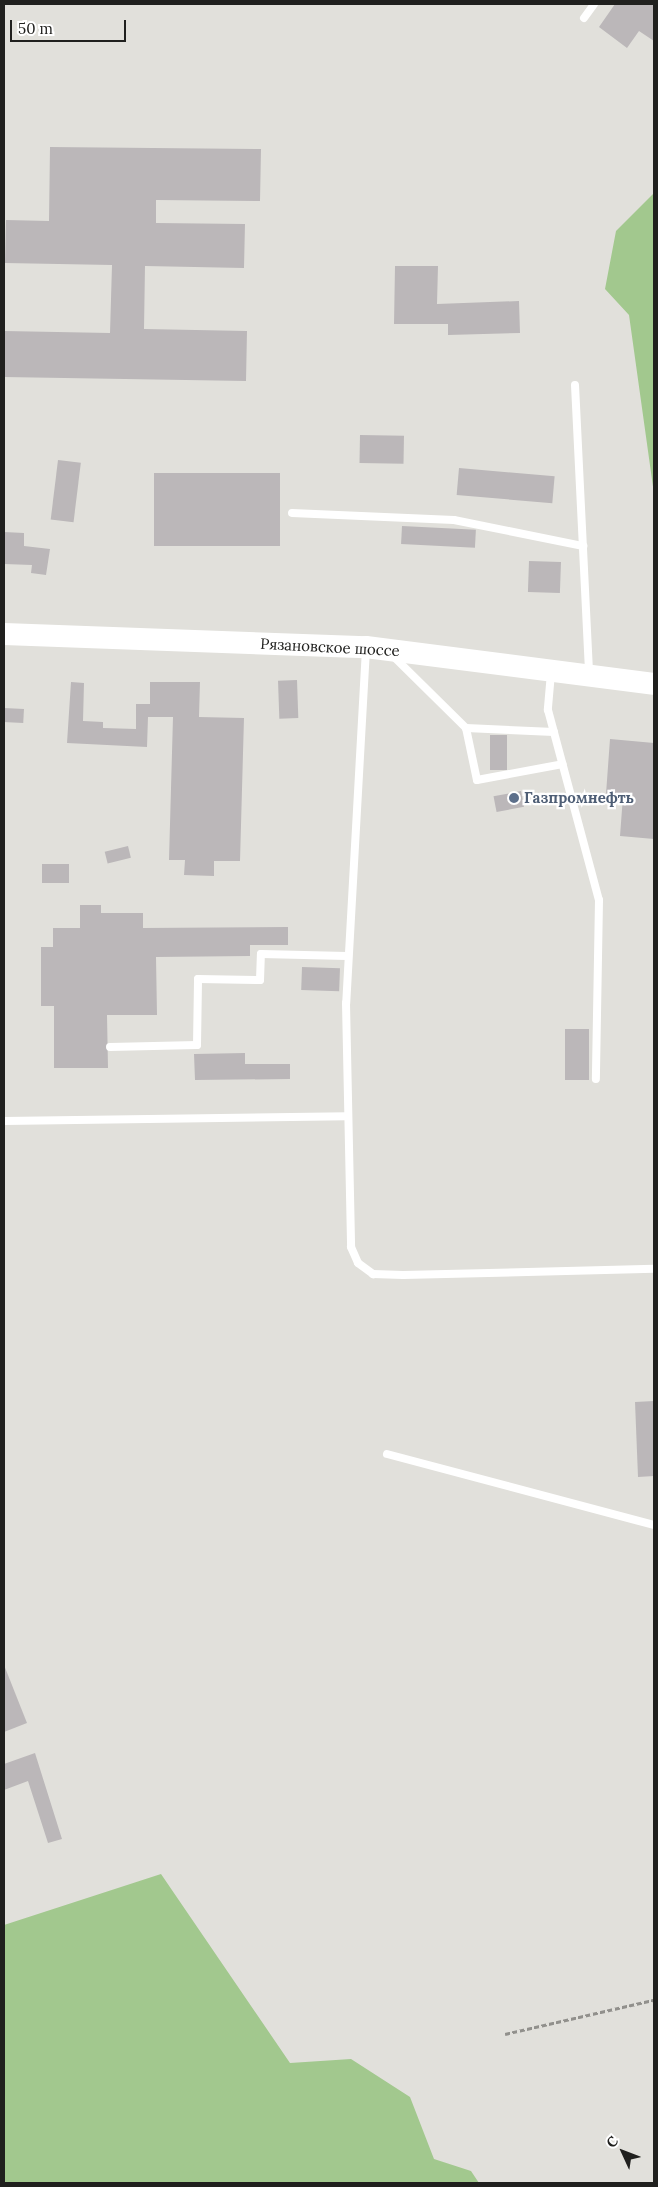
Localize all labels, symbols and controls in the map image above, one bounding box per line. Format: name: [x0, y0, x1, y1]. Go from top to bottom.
scale bar: [12, 10, 129, 42]
text: 50 m: [18, 19, 53, 38]
street label: Рязановское шоссе: [260, 634, 400, 660]
place label: Газпромнефть: [524, 789, 634, 807]
marker: Газпромнефть: [508, 792, 520, 804]
north arrow: [598, 2127, 648, 2177]
text: С: [602, 2132, 622, 2151]

